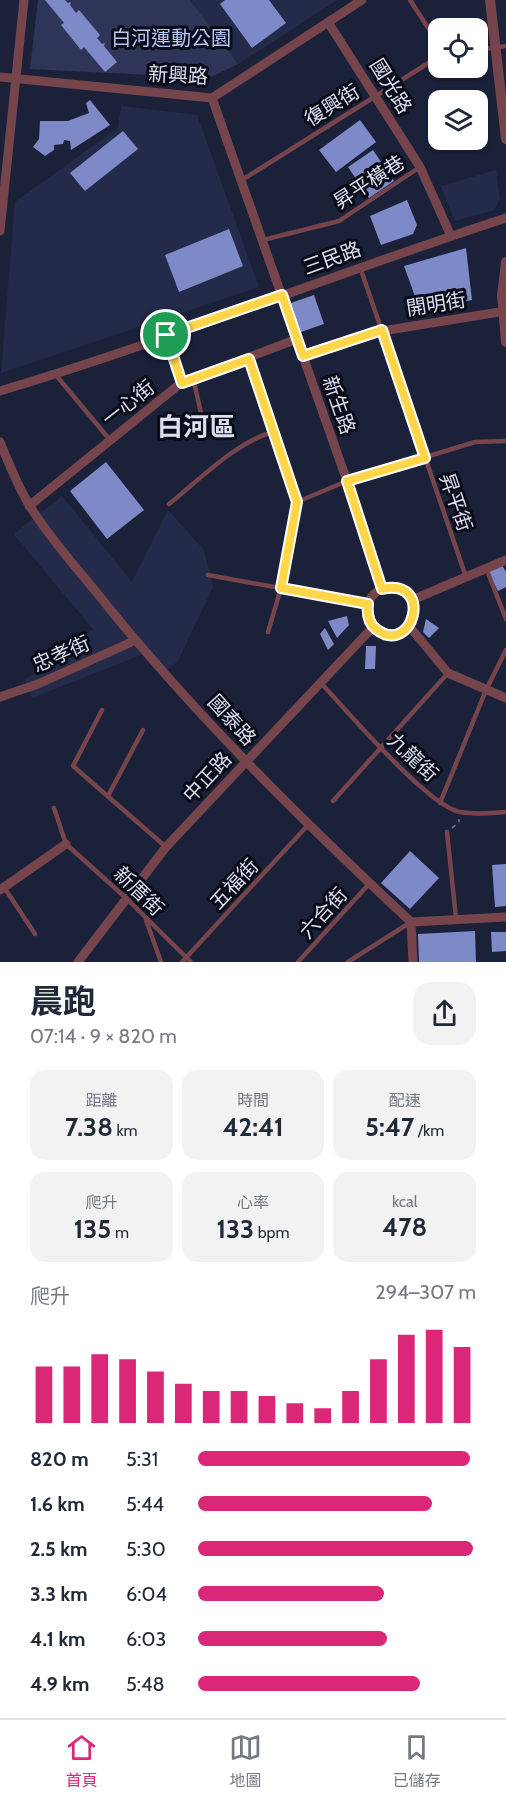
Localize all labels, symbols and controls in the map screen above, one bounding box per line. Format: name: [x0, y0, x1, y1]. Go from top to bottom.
map controls: [428, 18, 488, 150]
button: locate: [428, 18, 488, 78]
park label: 白河運動公園: [111, 26, 231, 50]
street label: 國光路: [365, 54, 417, 118]
street label: 新興路: [147, 61, 209, 89]
street label: 復興街: [300, 79, 364, 131]
button: layers: [428, 90, 488, 150]
street label: 昇平橫巷: [329, 150, 409, 214]
street label: 三民路: [300, 236, 364, 280]
street label: 開明街: [404, 287, 468, 321]
pin: [140, 309, 191, 360]
icon: arrive: [149, 318, 182, 351]
street label: 新生路: [318, 373, 360, 437]
street label: 一心街: [97, 375, 159, 431]
district label: 白河區: [157, 411, 235, 443]
street label: 昇平街: [435, 470, 477, 534]
street label: 忠孝街: [29, 631, 93, 677]
street label: 國泰路: [203, 690, 261, 750]
street label: 九龍街: [383, 728, 443, 786]
street label: 中正路: [178, 747, 236, 807]
street label: 五福街: [205, 854, 263, 914]
street label: 新厝街: [109, 862, 169, 920]
street label: 六合街: [294, 883, 352, 943]
text: 晨跑: [30, 981, 96, 1021]
button: share: [413, 982, 476, 1045]
text: 07:14 · 9 × 820 m: [30, 1024, 177, 1048]
text: 距離: [85, 1091, 117, 1110]
text: 時間: [237, 1091, 269, 1110]
text: 配速: [389, 1091, 421, 1110]
text: 7.38: [65, 1111, 113, 1143]
text: 42:41: [222, 1111, 284, 1143]
text: 5:47: [365, 1111, 414, 1143]
text: km: [113, 1121, 138, 1140]
text: /km: [414, 1121, 444, 1140]
text: kcal: [392, 1192, 417, 1211]
text: 爬升: [85, 1193, 117, 1212]
text: 心率: [237, 1193, 269, 1212]
text: 478: [382, 1211, 427, 1243]
text: 135: [74, 1213, 111, 1245]
text: 133: [216, 1213, 254, 1245]
text: m: [111, 1223, 129, 1242]
text: bpm: [254, 1223, 290, 1242]
text: 294–307 m: [375, 1280, 476, 1304]
text: 爬升: [30, 1284, 70, 1308]
text: 820 m: [30, 1447, 89, 1471]
text: 5:31: [126, 1447, 158, 1471]
text: 1.6 km: [30, 1492, 85, 1516]
text: 5:44: [126, 1492, 164, 1516]
text: 2.5 km: [30, 1537, 87, 1561]
text: 5:30: [126, 1537, 166, 1561]
text: 3.3 km: [30, 1582, 88, 1606]
text: 6:04: [126, 1582, 167, 1606]
text: 4.1 km: [30, 1627, 85, 1651]
text: 6:03: [126, 1627, 166, 1651]
text: 4.9 km: [30, 1672, 89, 1696]
text: 5:48: [126, 1672, 165, 1696]
tab: 首頁: [65, 1731, 98, 1791]
tab: 地圖: [229, 1731, 262, 1791]
tab: 已儲存: [393, 1731, 441, 1791]

